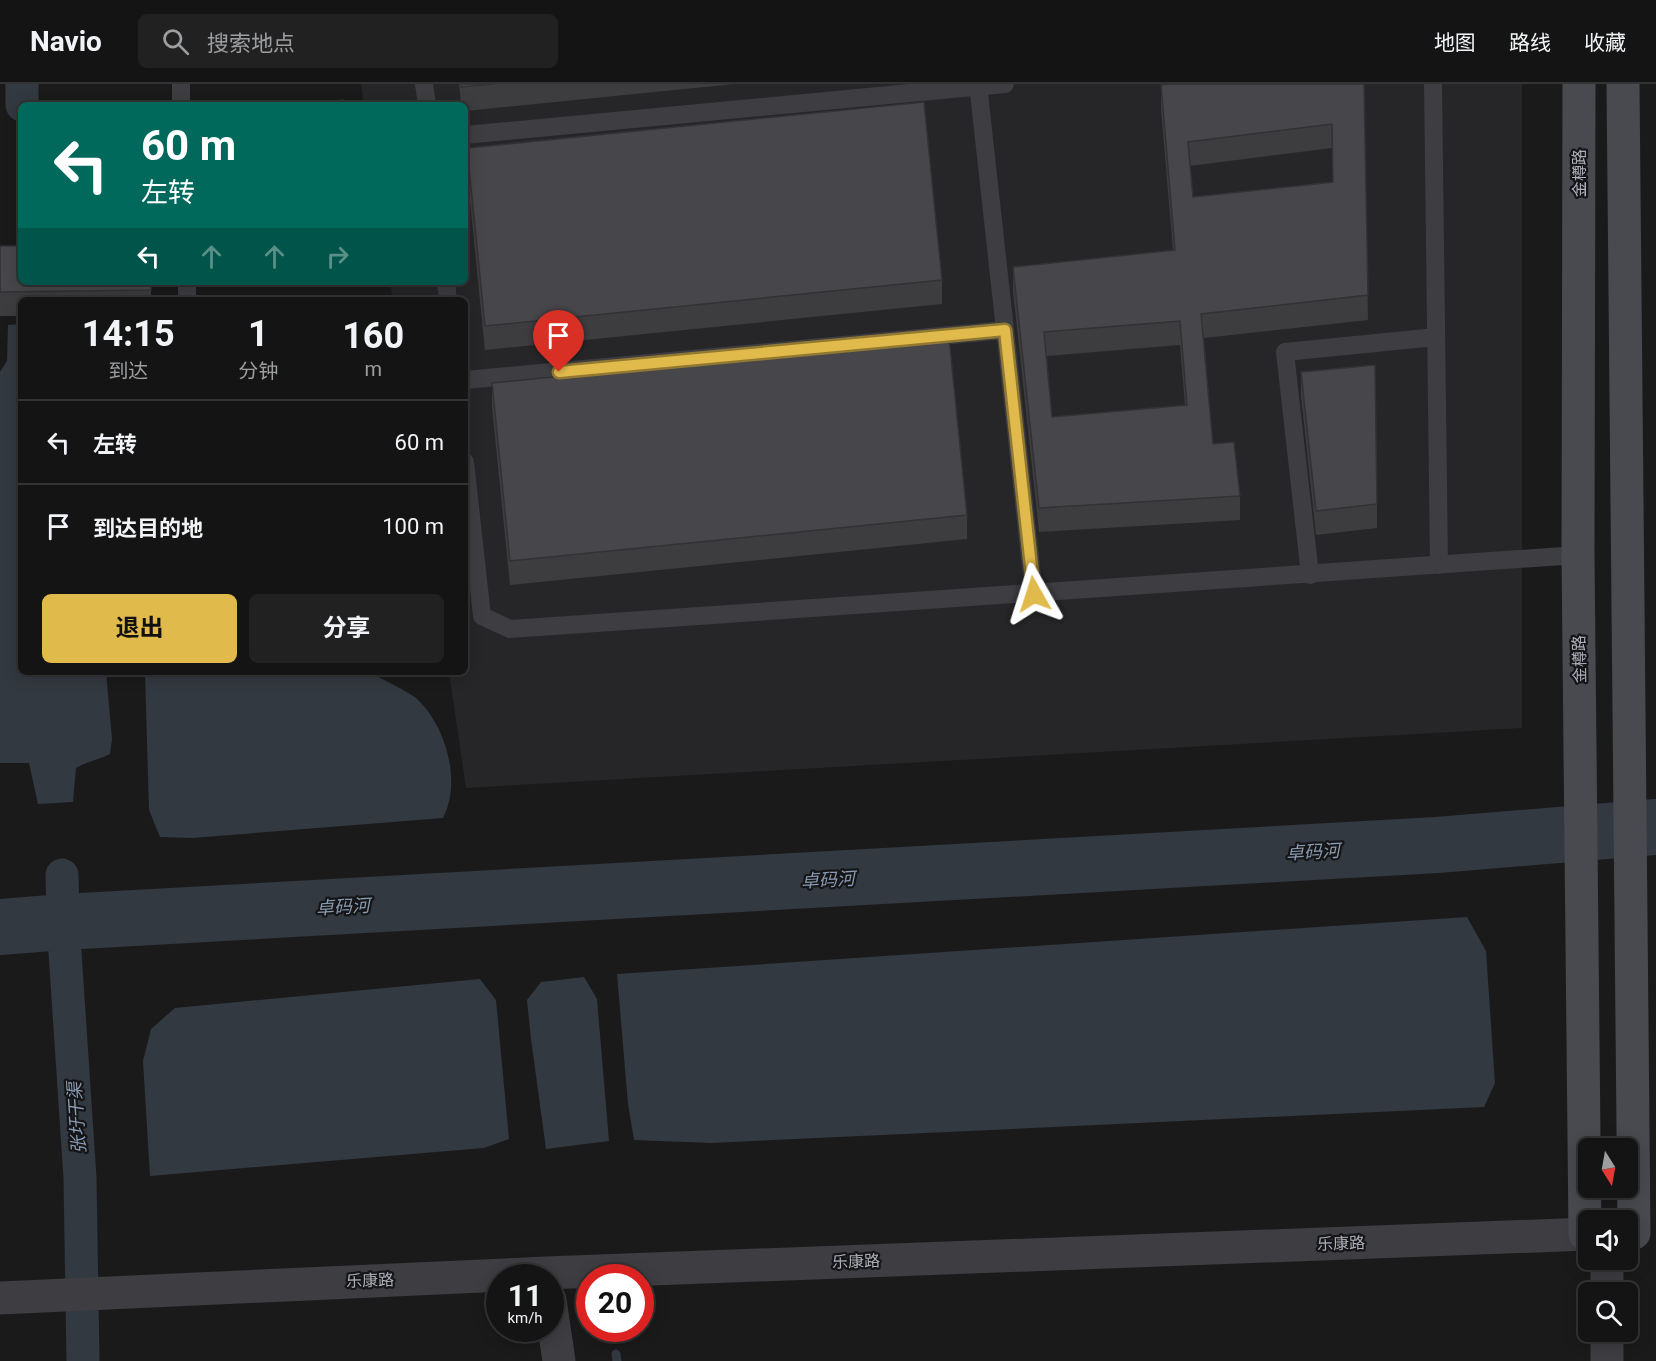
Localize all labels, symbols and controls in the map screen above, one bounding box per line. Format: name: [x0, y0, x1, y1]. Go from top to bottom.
search box: [138, 14, 558, 68]
text: Navio: [30, 25, 102, 58]
icon: search: [159, 25, 192, 58]
text: 搜索地点: [207, 31, 295, 56]
text: 地图: [1434, 31, 1476, 55]
text: 路线: [1509, 31, 1551, 55]
text: 收藏: [1584, 31, 1626, 55]
text: 60 m: [141, 121, 236, 170]
icon: left: [42, 126, 120, 204]
street label: 金樽路: [1570, 149, 1589, 197]
text: 左转: [141, 177, 195, 209]
icon: left: [132, 240, 165, 273]
icon: ahead: [195, 240, 228, 273]
icon: ahead: [258, 240, 291, 273]
icon: right: [321, 240, 354, 273]
pin: [533, 310, 584, 372]
text: 14:15: [82, 313, 175, 355]
text: 1: [248, 313, 269, 355]
text: 160: [342, 315, 404, 357]
icon: arrive: [542, 319, 575, 352]
text: m: [364, 357, 382, 381]
text: 到达: [108, 359, 148, 383]
text: 分钟: [238, 359, 278, 383]
icon: left: [42, 426, 75, 459]
text: 60 m: [395, 430, 444, 455]
text: 左转: [93, 432, 137, 457]
icon: arrive: [42, 510, 75, 543]
text: 100 m: [382, 514, 444, 539]
text: 到达目的地: [93, 516, 203, 541]
position arrow: [1002, 562, 1066, 626]
button: 退出: [42, 594, 237, 663]
button: 分享: [249, 594, 444, 663]
street label: 金樽路: [1570, 635, 1589, 683]
water label: 卓码河: [1285, 839, 1343, 863]
water label: 卓码河: [800, 867, 858, 891]
water label: 卓码河: [315, 894, 373, 918]
water label: 张圩干渠: [63, 1078, 89, 1155]
north arrow: [1578, 1138, 1638, 1198]
map controls: [1578, 1138, 1638, 1342]
button: sound: [1578, 1210, 1638, 1270]
street label: 乐康路: [1317, 1233, 1365, 1254]
street label: 乐康路: [832, 1251, 880, 1272]
speed limit sign: 20: [576, 1264, 654, 1342]
street label: 乐康路: [346, 1270, 394, 1291]
text: 11: [508, 1278, 542, 1313]
button: search: [1578, 1282, 1638, 1342]
text: km/h: [507, 1309, 543, 1327]

